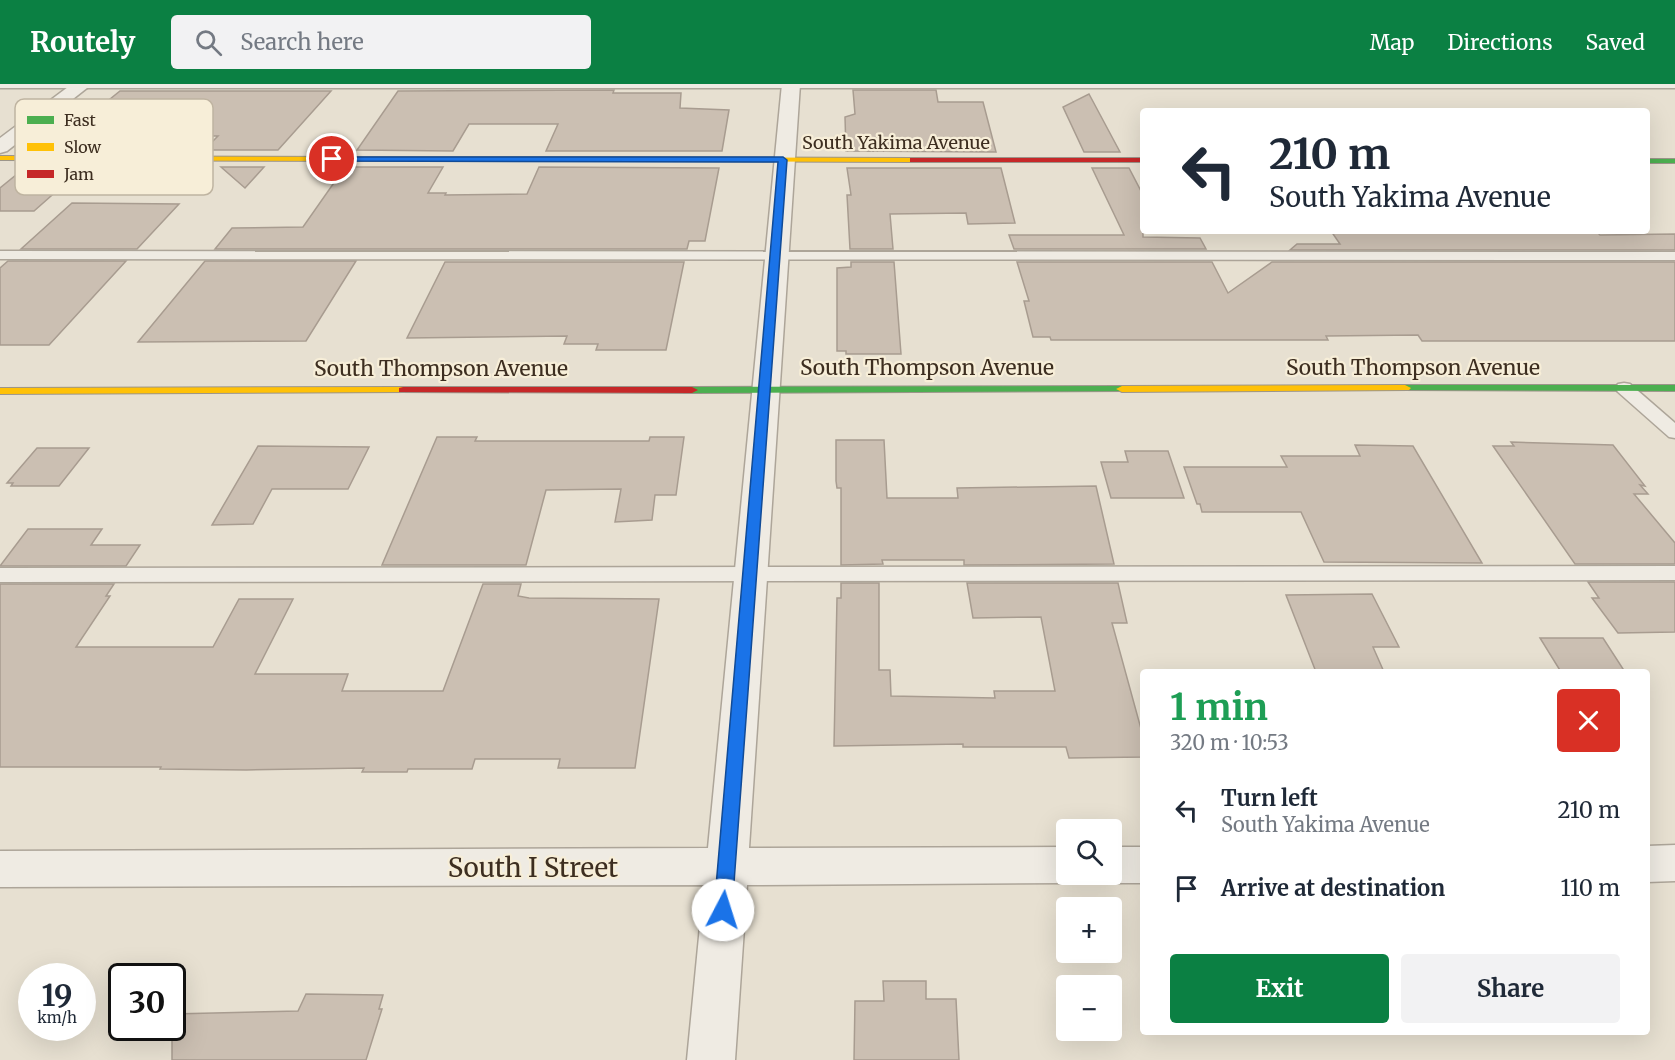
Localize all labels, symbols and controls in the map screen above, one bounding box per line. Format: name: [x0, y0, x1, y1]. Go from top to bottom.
search box: [171, 15, 591, 69]
text: Routely: [30, 24, 135, 60]
icon: search: [192, 26, 225, 59]
text: Search here: [240, 28, 364, 56]
text: Map: [1370, 29, 1414, 56]
text: Directions: [1447, 29, 1552, 56]
text: Saved: [1585, 29, 1645, 56]
legend: [15, 99, 213, 195]
text: Fast: [64, 110, 97, 130]
text: 210 m: [1269, 128, 1390, 180]
street label: South Yakima Avenue: [802, 131, 990, 154]
icon: left: [1170, 132, 1248, 210]
pin: [306, 133, 357, 184]
text: Slow: [64, 137, 102, 157]
icon: arrive: [315, 142, 348, 175]
text: Jam: [63, 164, 94, 184]
text: South Yakima Avenue: [1269, 180, 1551, 214]
street label: South Thompson Avenue: [800, 354, 1054, 381]
street label: South Thompson Avenue: [1286, 354, 1540, 381]
street label: South Thompson Avenue: [314, 355, 568, 382]
text: 1 min: [1170, 685, 1268, 730]
button: close: [1557, 689, 1620, 752]
text: 320 m · 10:53: [1170, 730, 1289, 755]
text: Turn left: [1221, 784, 1318, 812]
icon: left: [1170, 794, 1203, 827]
text: 210 m: [1557, 796, 1620, 824]
text: South Yakima Avenue: [1221, 812, 1430, 837]
map controls: [1056, 819, 1122, 1041]
button: search: [1056, 819, 1122, 885]
street label: South I Street: [448, 851, 618, 884]
icon: arrive: [1170, 872, 1203, 905]
text: Arrive at destination: [1221, 874, 1445, 902]
text: 110 m: [1561, 874, 1620, 902]
position arrow: [691, 878, 755, 942]
button: +: [1056, 897, 1122, 963]
button: Exit: [1170, 954, 1389, 1023]
button: Share: [1401, 954, 1620, 1023]
speed limit sign: 30: [108, 963, 186, 1041]
button: −: [1056, 975, 1122, 1041]
text: 19: [41, 976, 73, 1014]
text: km/h: [37, 1008, 77, 1027]

